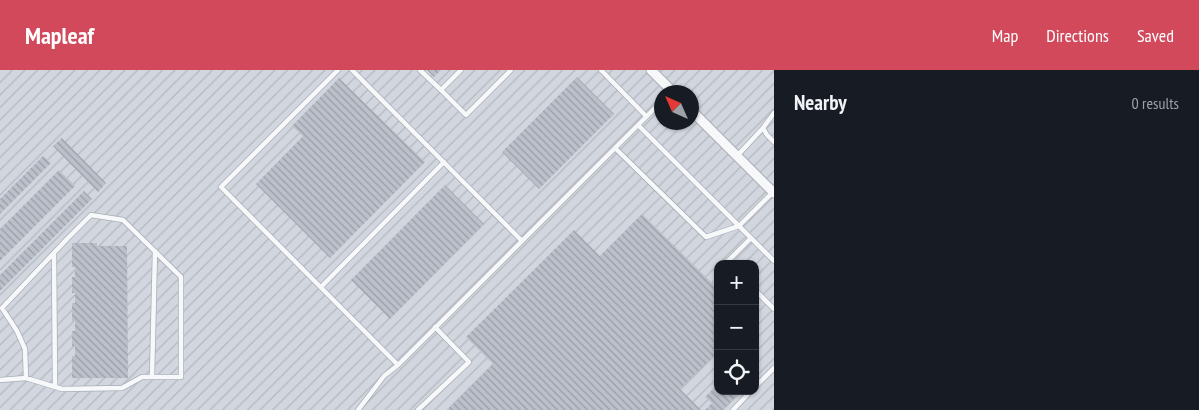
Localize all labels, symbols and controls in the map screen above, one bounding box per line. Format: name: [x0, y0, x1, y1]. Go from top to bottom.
text: Mapleaf: [25, 20, 94, 51]
text: Map: [992, 24, 1018, 47]
text: Directions: [1046, 24, 1109, 47]
text: Saved: [1137, 24, 1174, 47]
north arrow: [654, 85, 699, 130]
text: Nearby: [794, 89, 847, 116]
text: 0 results: [1132, 93, 1179, 113]
map controls: [714, 260, 759, 395]
button: +: [714, 260, 759, 305]
button: −: [714, 305, 759, 350]
button: locate: [714, 350, 759, 395]

